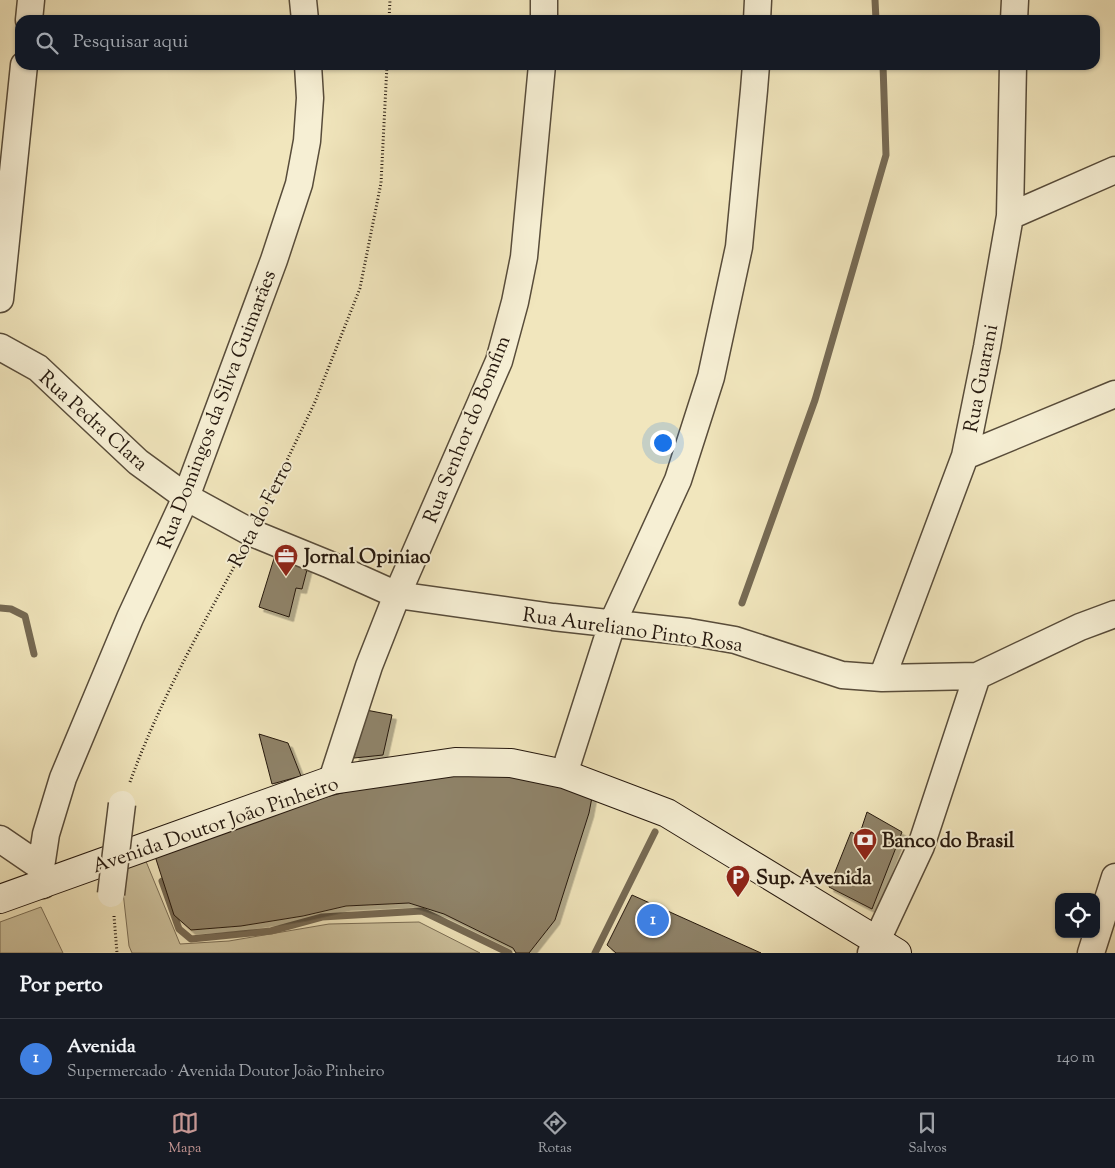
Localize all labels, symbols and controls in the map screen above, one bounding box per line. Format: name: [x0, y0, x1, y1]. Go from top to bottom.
search box: [15, 15, 1100, 70]
icon: search: [33, 29, 61, 57]
text: Pesquisar aqui: [73, 29, 188, 56]
street label: Rua Domingos da Silva Guimarães: [152, 266, 285, 553]
street label: Rua Guarani: [958, 321, 1007, 435]
street label: Rua Senhor do Bomfim: [417, 331, 519, 528]
street label: Rua Pedra Clara: [31, 365, 153, 479]
your location: [650, 430, 676, 456]
street label: Rota do Ferro: [223, 455, 302, 573]
office icon: Jornal Opiniao: [273, 543, 299, 577]
place label: Jornal Opiniao: [302, 544, 430, 573]
street label: Rua Aureliano Pinto Rosa: [521, 602, 745, 661]
street label: Avenida Doutor João Pinheiro: [89, 771, 343, 882]
bank icon: Banco do Brasil: [852, 827, 878, 861]
place label: Banco do Brasil: [882, 828, 1015, 857]
parking icon: Sup. Avenida: [725, 864, 751, 898]
place label: Sup. Avenida: [756, 865, 872, 894]
map controls: [1055, 893, 1100, 938]
button: locate: [1055, 893, 1100, 938]
pin: 1: [637, 901, 669, 939]
text: Por perto: [20, 971, 103, 1001]
text: Avenida: [67, 1034, 136, 1061]
text: 1: [33, 1047, 39, 1070]
text: 140 m: [1057, 1047, 1095, 1070]
text: Supermercado · Avenida Doutor João Pinheiro: [67, 1061, 384, 1084]
tab: Mapa: [168, 1109, 202, 1159]
tab: Rotas: [538, 1109, 572, 1159]
tab: Salvos: [908, 1109, 947, 1159]

